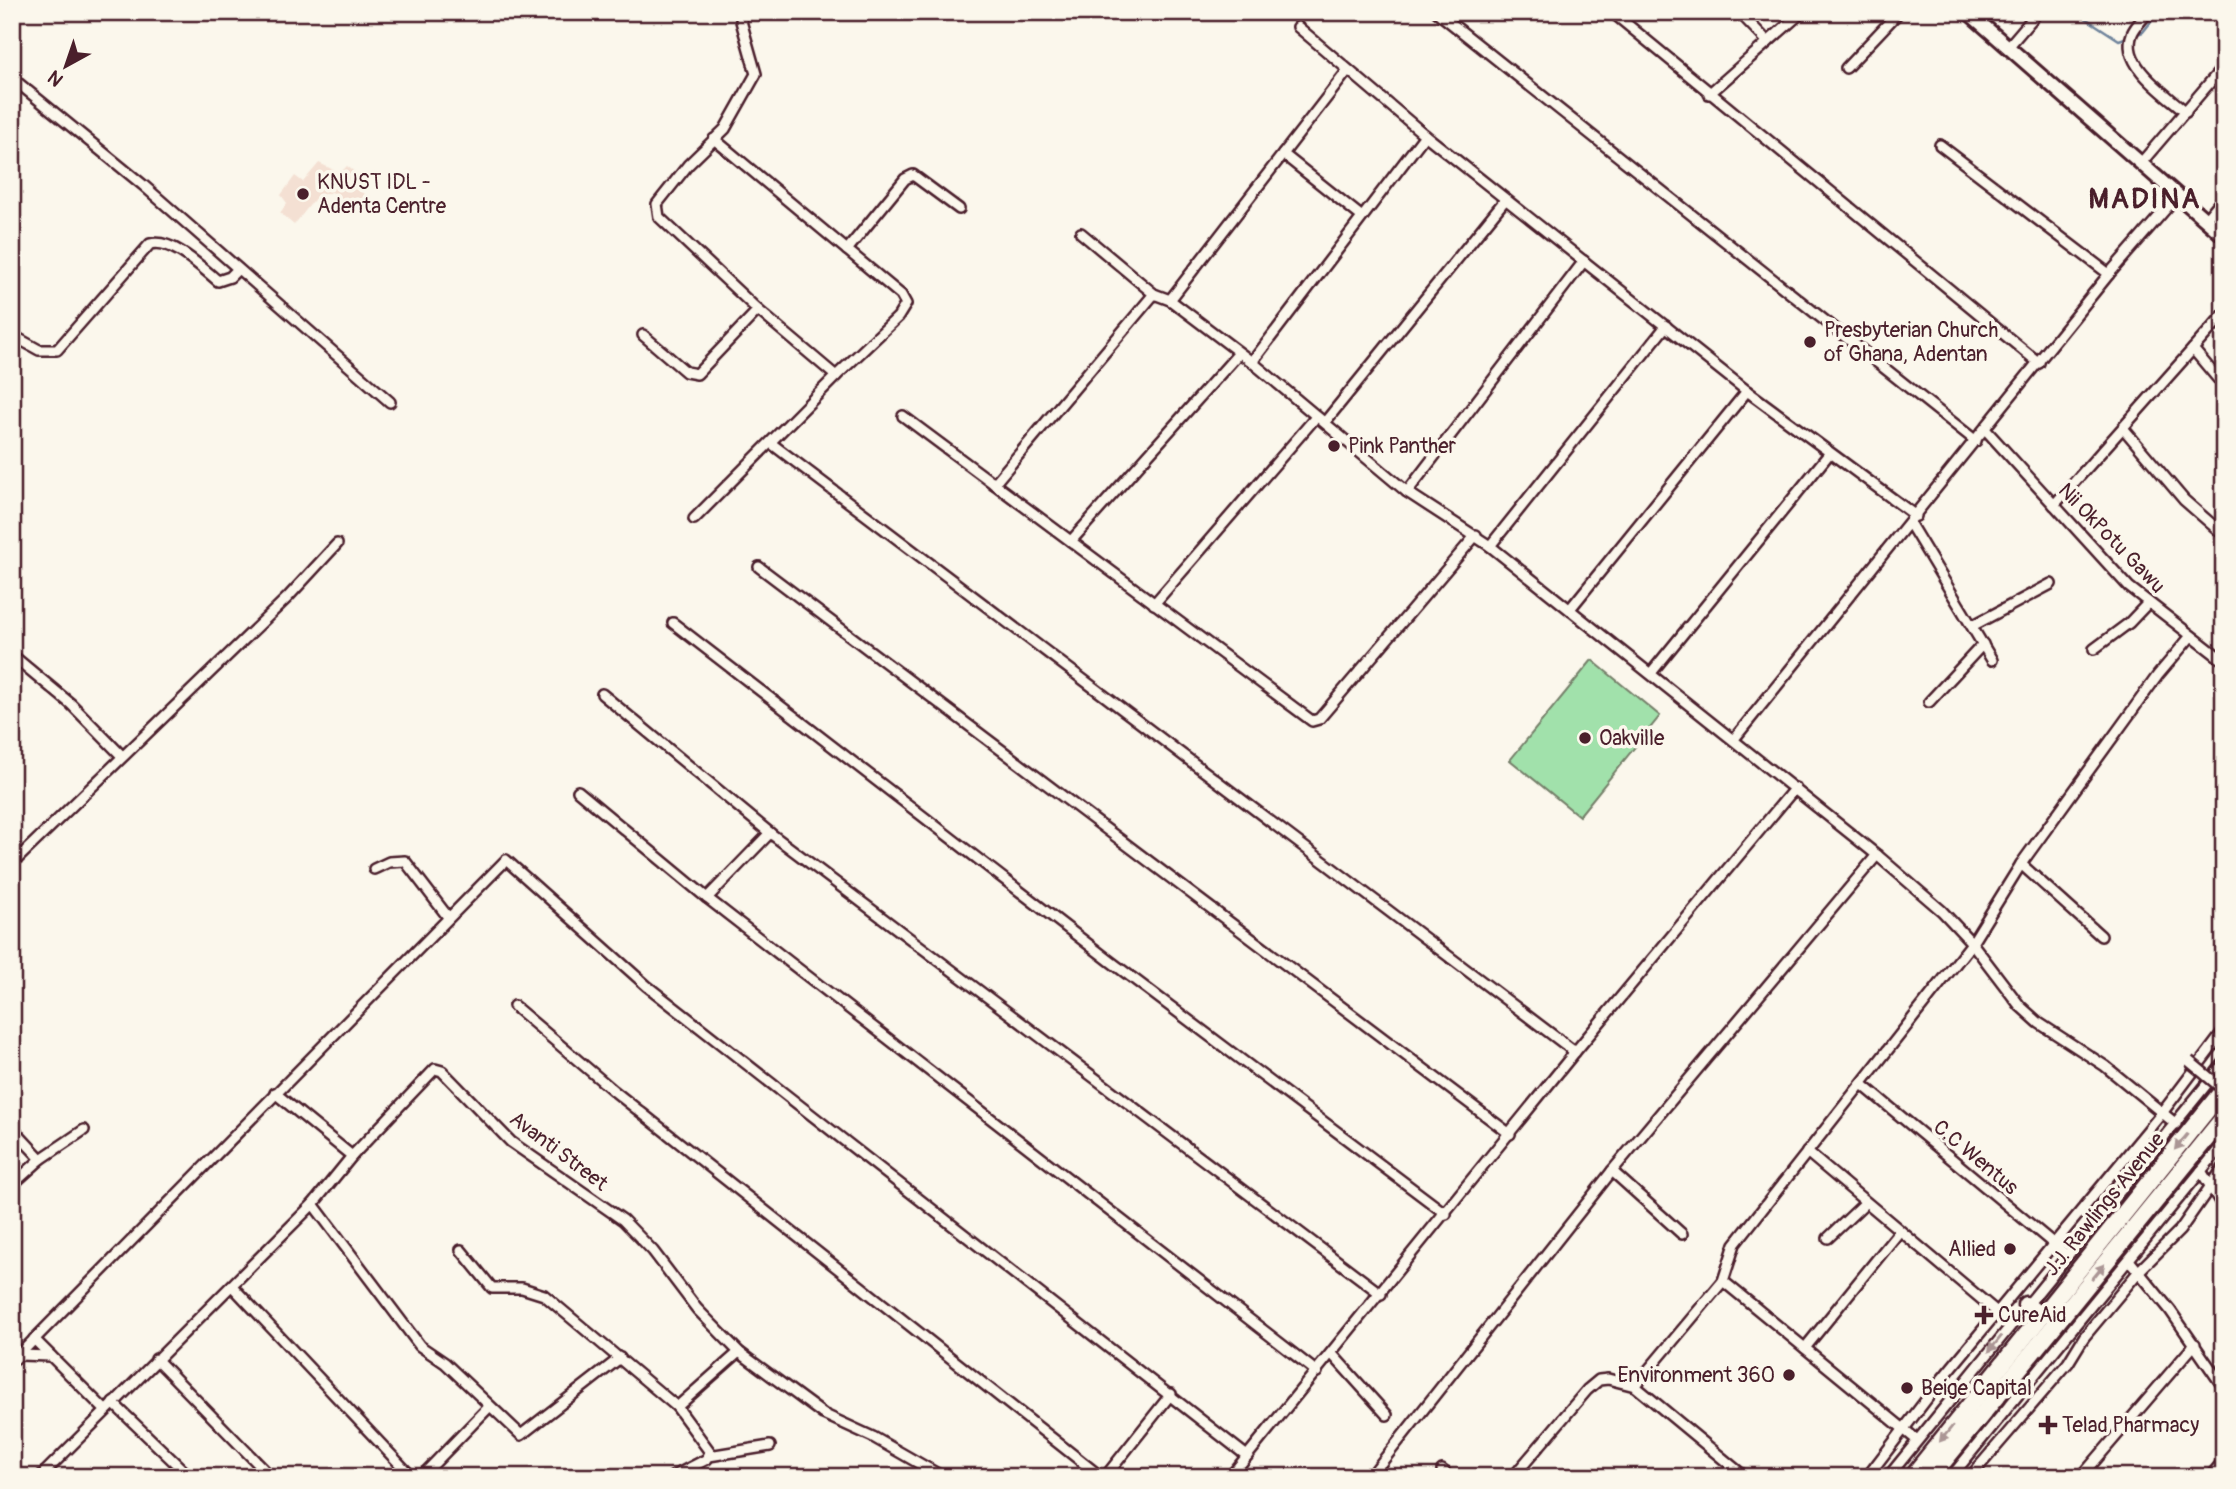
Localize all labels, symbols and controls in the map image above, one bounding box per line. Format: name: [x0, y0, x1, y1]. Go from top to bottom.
north arrow: [32, 32, 102, 102]
text: N: [43, 65, 68, 92]
place label: KNUST IDL - Adenta Centre: [317, 169, 447, 220]
district label: MADINA: [2089, 182, 2201, 217]
marker: KNUST IDL - Adenta Centre: [295, 186, 311, 202]
place label: Presbyterian Church of Ghana, Adentan: [1824, 317, 1998, 368]
marker: Presbyterian Church of Ghana, Adentan: [1802, 334, 1818, 350]
place label: Pink Panther: [1348, 433, 1457, 460]
marker: Pink Panther: [1326, 438, 1342, 454]
street label: Nii OkPotu Gawu: [2052, 477, 2171, 599]
place label: Oakville: [1599, 725, 1665, 752]
marker: Oakville: [1577, 730, 1593, 746]
street label: Avanti Street: [504, 1106, 614, 1198]
street label: C.C Wentus: [1928, 1114, 2024, 1201]
street label: J.J. Rawlings Avenue: [2038, 1126, 2171, 1282]
one-way arrow: [2174, 1134, 2189, 1151]
place label: Allied: [1948, 1236, 1996, 1263]
marker: Allied: [2002, 1241, 2018, 1257]
one-way arrow: [2090, 1263, 2104, 1281]
place label: CureAid: [1998, 1302, 2067, 1329]
marker: CureAid: [1976, 1307, 1992, 1323]
one-way arrow: [1988, 1335, 2003, 1352]
place label: Environment 360: [1617, 1362, 1775, 1389]
marker: Environment 360: [1781, 1367, 1797, 1383]
place label: Beige Capital: [1921, 1375, 2032, 1402]
marker: Beige Capital: [1899, 1380, 1915, 1396]
place label: Telad Pharmacy: [2062, 1412, 2199, 1439]
marker: Telad Pharmacy: [2040, 1417, 2056, 1433]
one-way arrow: [1940, 1425, 1954, 1443]

